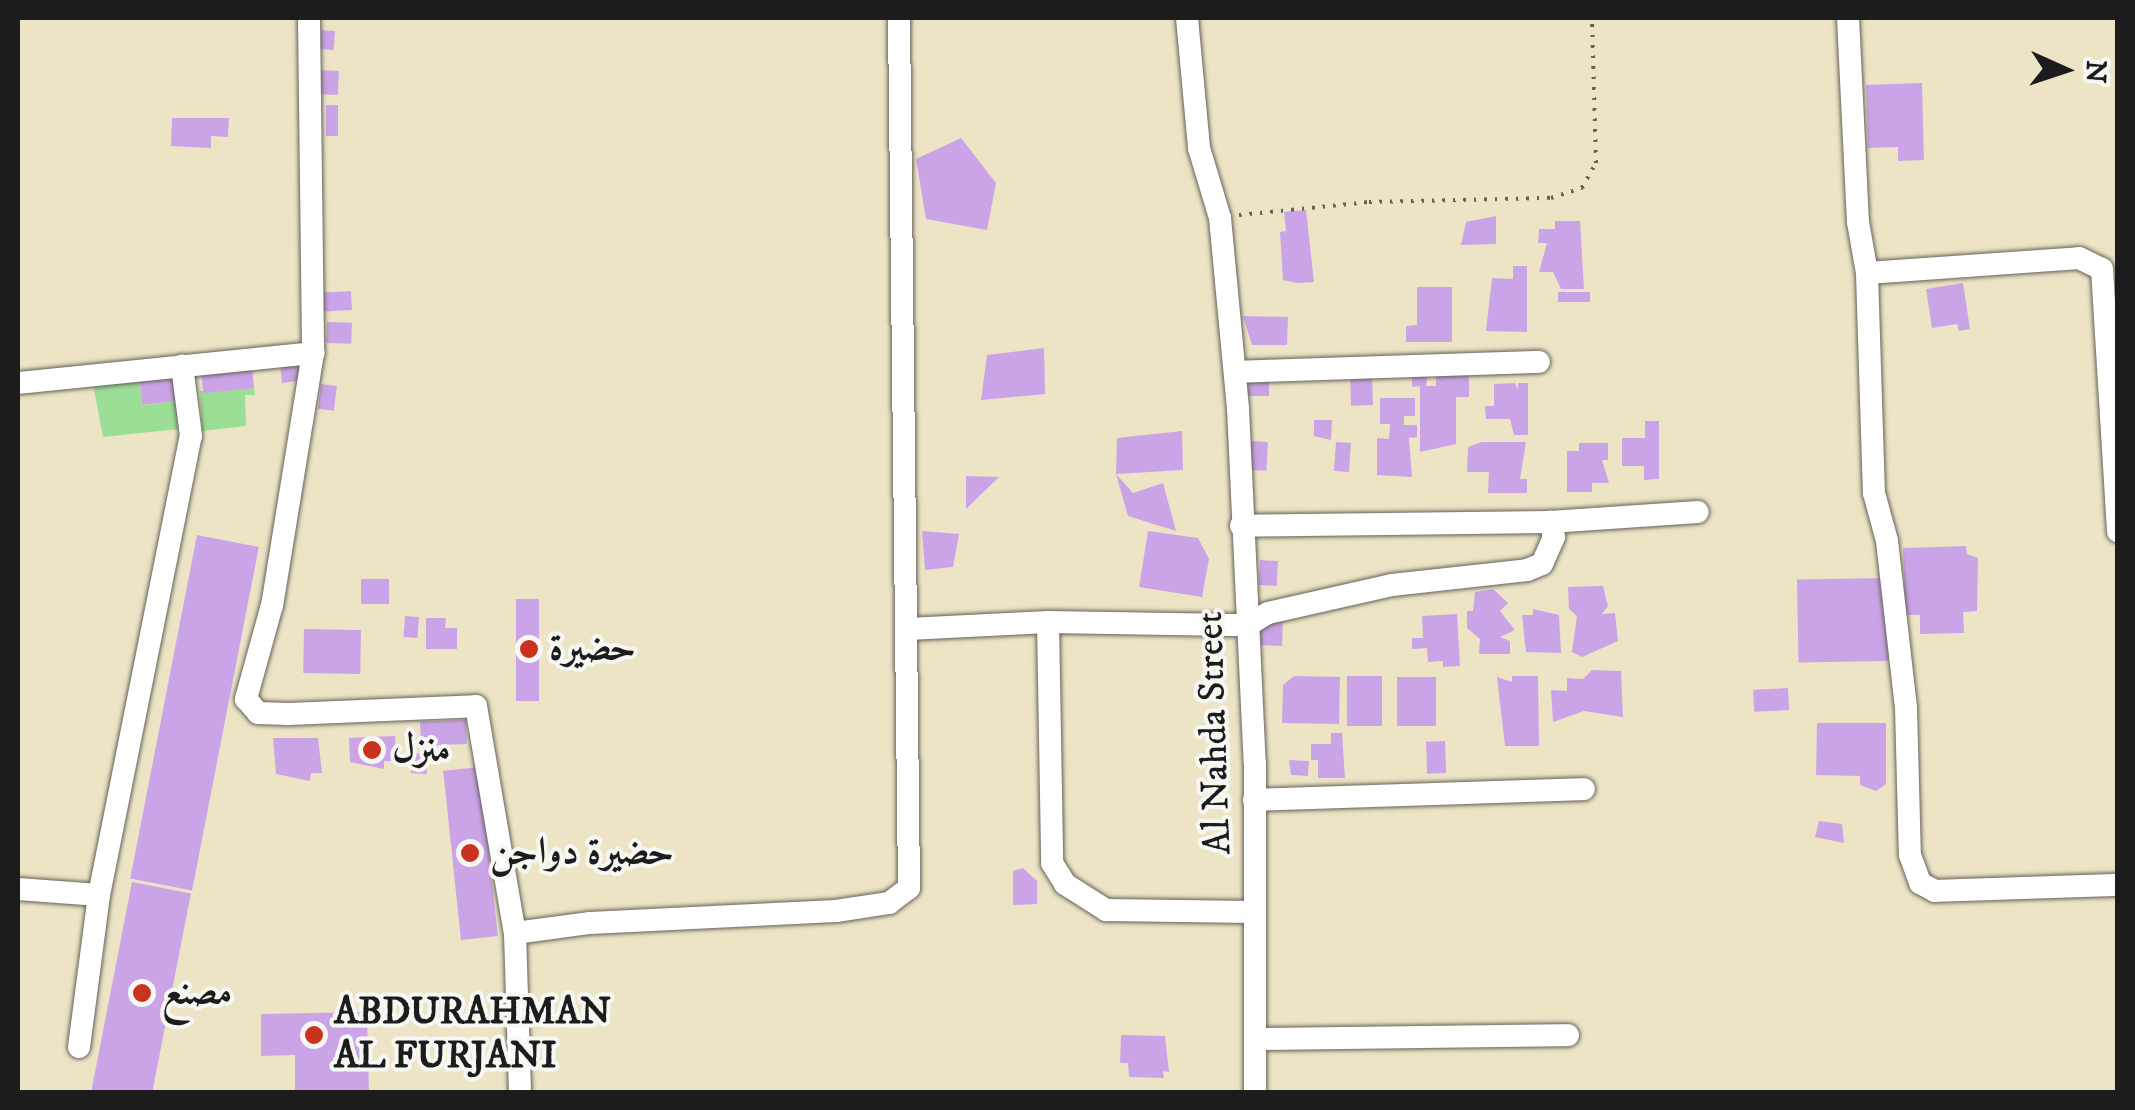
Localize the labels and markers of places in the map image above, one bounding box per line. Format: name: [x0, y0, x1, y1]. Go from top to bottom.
place label: حضيرة: [549, 626, 636, 672]
marker: حضيرة: [518, 638, 540, 660]
place label: منزل: [392, 727, 451, 773]
marker: منزل: [361, 739, 383, 761]
place label: حضيرة دواجن: [490, 830, 674, 876]
marker: حضيرة دواجن: [459, 842, 481, 864]
place label: مصنع: [162, 970, 232, 1016]
marker: مصنع: [131, 982, 153, 1004]
place label: ABDURAHMAN AL FURJANI: [334, 990, 611, 1080]
marker: ABDURAHMAN AL FURJANI: [303, 1024, 325, 1046]

